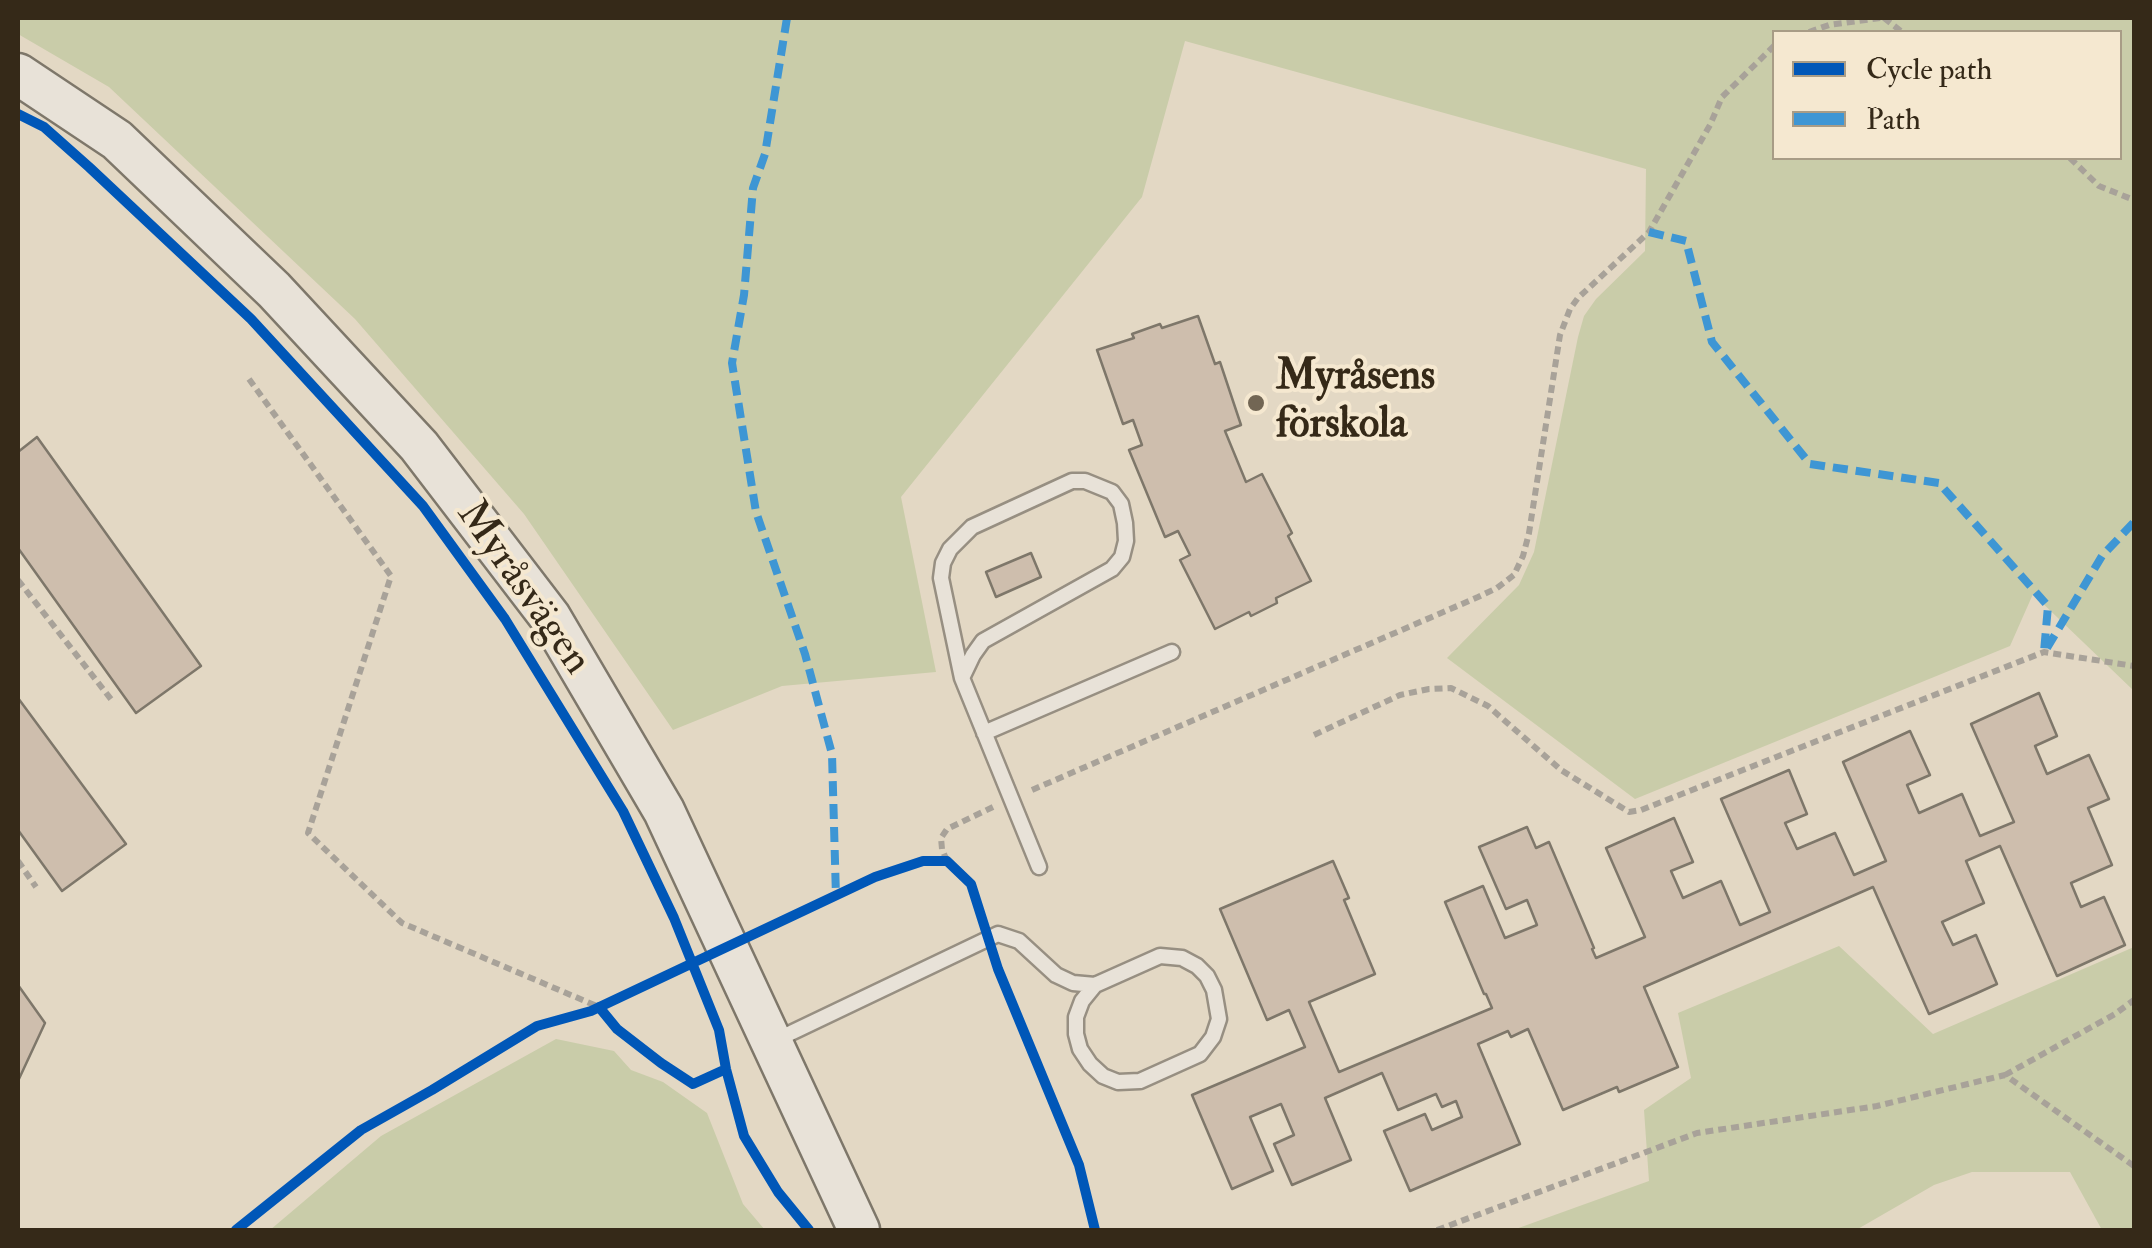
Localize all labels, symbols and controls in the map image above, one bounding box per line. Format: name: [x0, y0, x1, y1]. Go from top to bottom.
legend: [1772, 30, 2122, 160]
text: Cycle path: [1866, 51, 1992, 88]
text: Path: [1866, 101, 1921, 138]
place label: Myråsens förskola: [1276, 354, 1435, 452]
marker: Myråsens förskola: [1245, 392, 1267, 414]
street label: Myråsvägen: [444, 492, 600, 686]

